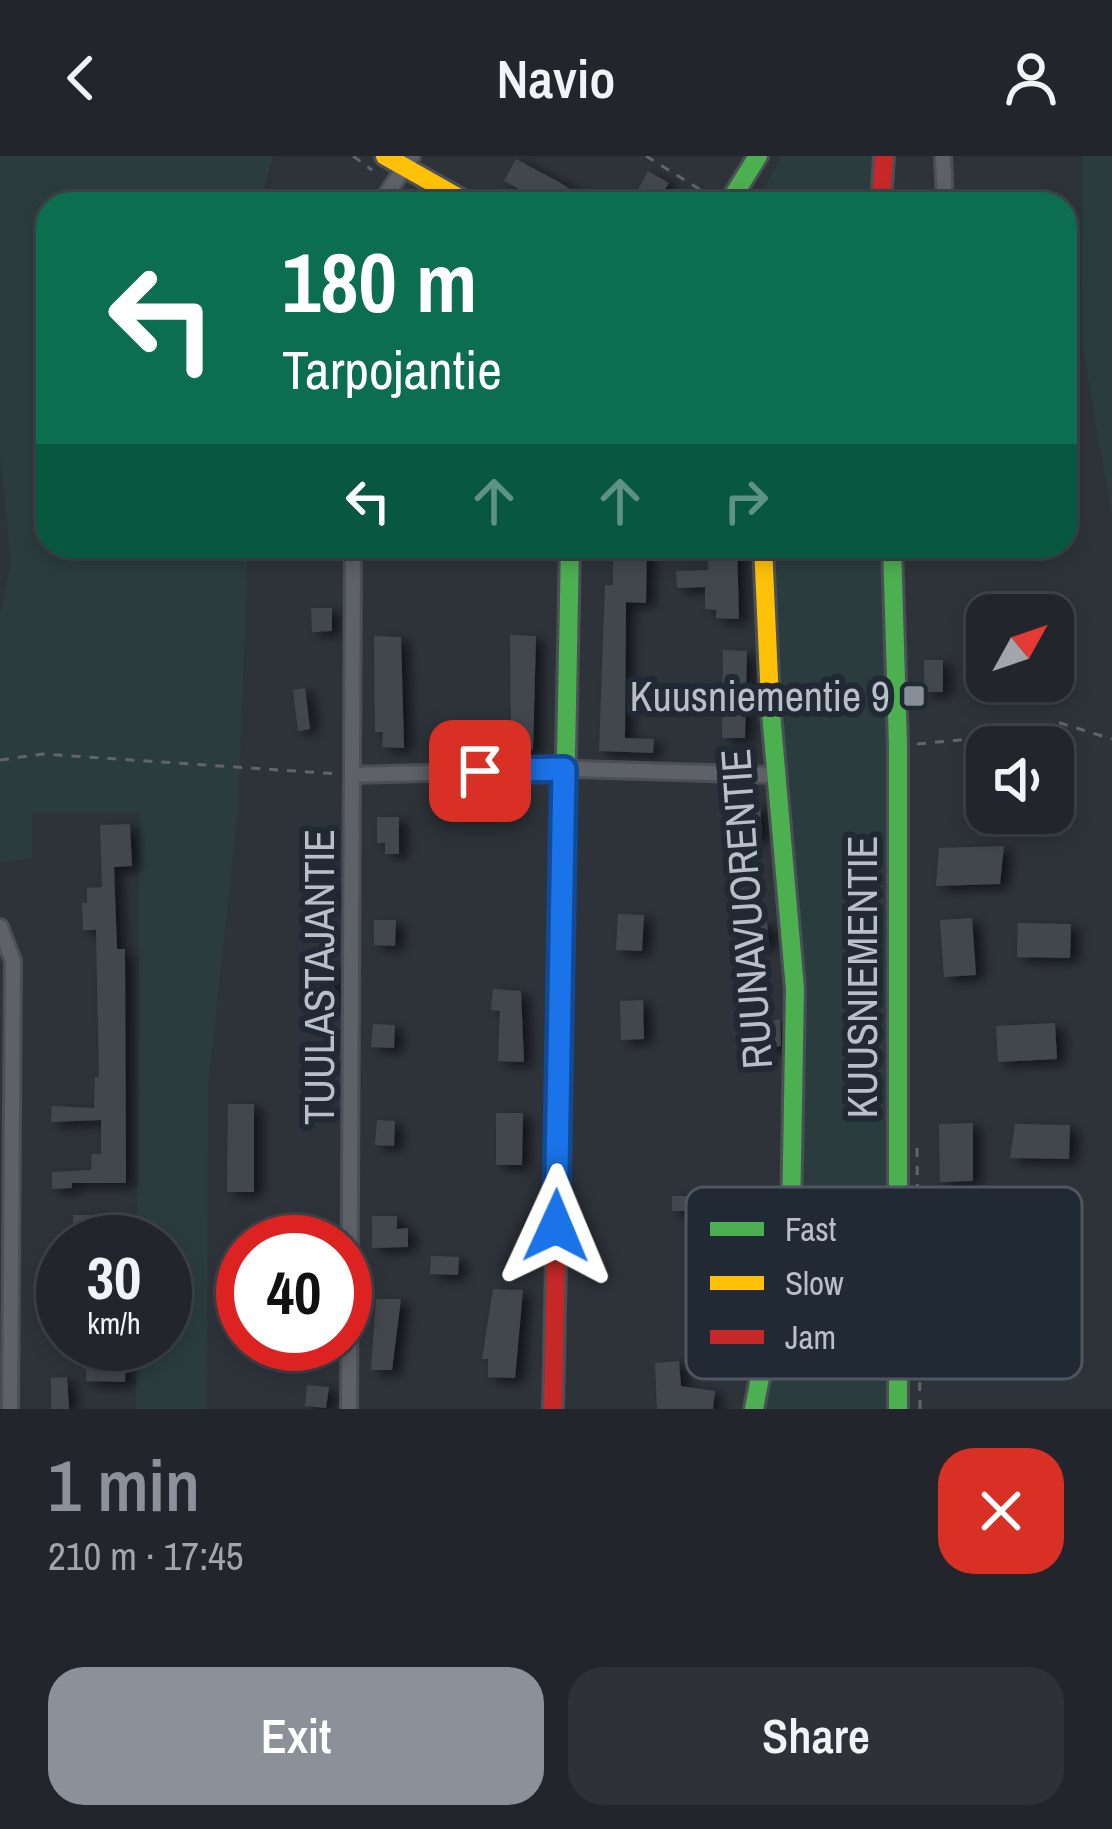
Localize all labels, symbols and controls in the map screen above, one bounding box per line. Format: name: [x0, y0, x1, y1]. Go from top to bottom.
text: Navio: [497, 42, 615, 115]
icon: back: [48, 45, 114, 111]
icon: person: [998, 45, 1064, 111]
text: 180 m: [282, 225, 477, 338]
icon: left: [84, 240, 240, 396]
text: Tarpojantie: [282, 333, 502, 406]
icon: left: [335, 468, 401, 534]
icon: ahead: [461, 468, 527, 534]
icon: ahead: [587, 468, 653, 534]
icon: right: [713, 468, 779, 534]
north arrow: [966, 594, 1074, 702]
map controls: [966, 594, 1074, 834]
place label: Kuusniementie 9: [630, 668, 890, 724]
marker: Kuusniementie 9: [901, 683, 927, 709]
pin: [429, 720, 531, 822]
button: sound: [966, 726, 1074, 834]
icon: arrive: [447, 738, 513, 804]
street label: RUUNAVUORENTIE: [707, 747, 785, 1071]
street label: TUULASTAJANTIE: [291, 829, 347, 1125]
street label: KUUSNIEMENTIE: [834, 835, 890, 1119]
position arrow: [493, 1163, 619, 1289]
legend: [686, 1187, 1082, 1379]
text: Fast: [785, 1207, 836, 1251]
speed limit sign: 40: [216, 1215, 372, 1371]
text: 30: [87, 1237, 141, 1318]
text: Slow: [785, 1261, 844, 1305]
text: km/h: [87, 1303, 141, 1343]
text: Jam: [785, 1315, 836, 1359]
text: 1 min: [48, 1436, 200, 1533]
button: close: [938, 1448, 1064, 1574]
text: 210 m · 17:45: [48, 1530, 244, 1582]
button: Exit: [48, 1667, 544, 1805]
button: Share: [568, 1667, 1064, 1805]

